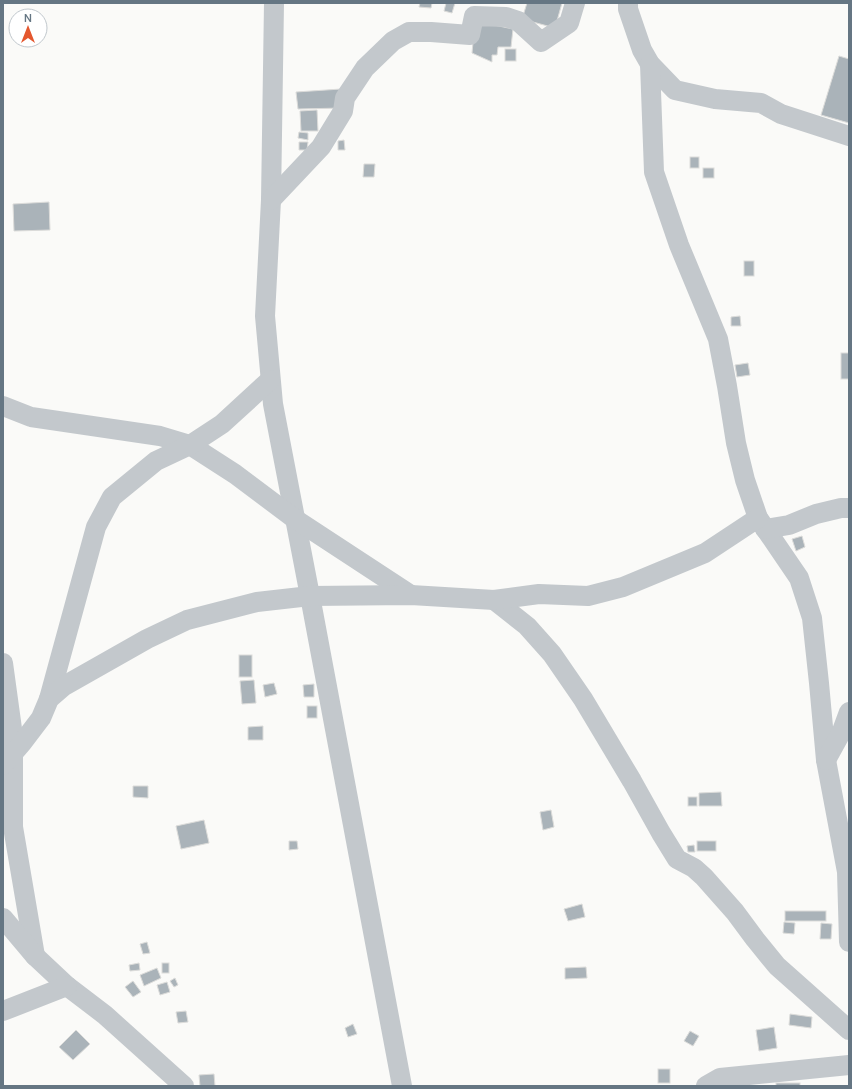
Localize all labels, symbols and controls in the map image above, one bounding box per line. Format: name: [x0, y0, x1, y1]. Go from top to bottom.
north arrow: [8, 8, 48, 48]
text: N: [24, 10, 32, 25]

